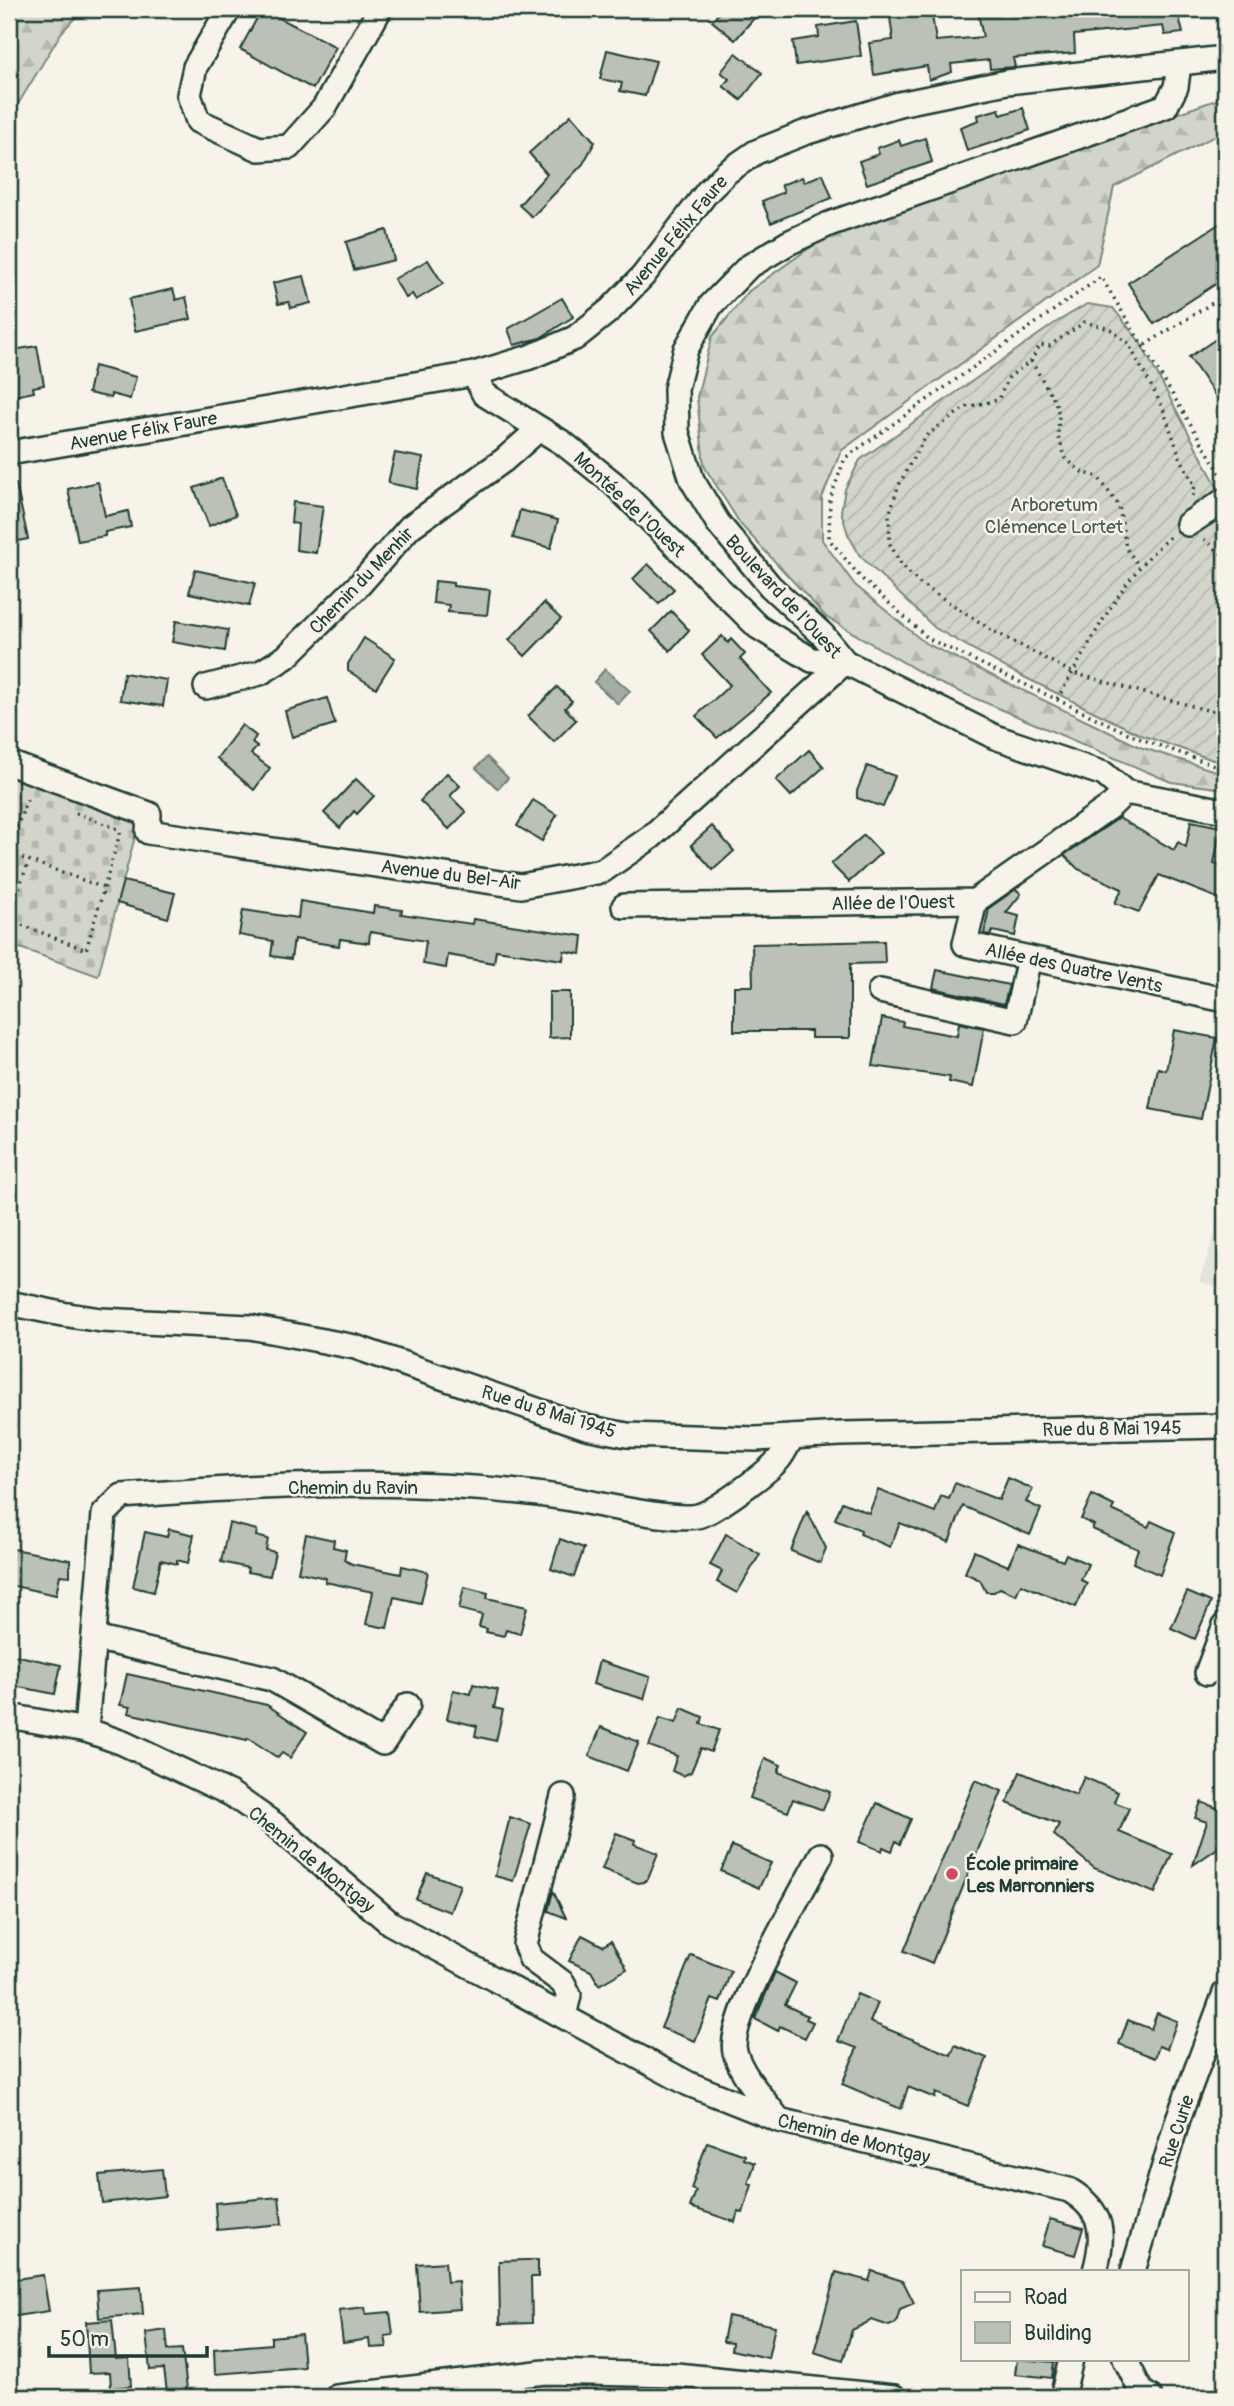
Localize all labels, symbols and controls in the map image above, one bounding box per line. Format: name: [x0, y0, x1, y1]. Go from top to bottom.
street label: Avenue Félix Faure: [618, 170, 733, 301]
street label: Avenue Félix Faure: [67, 406, 220, 456]
street label: Montée de l'Ouest: [568, 447, 690, 563]
park label: Arboretum Clémence Lortet: [985, 493, 1124, 539]
street label: Chemin du Menhir: [304, 522, 419, 640]
street label: Boulevard de l'Ouest: [720, 530, 847, 664]
street label: Avenue du Bel-Air: [380, 855, 522, 896]
street label: Allée de l'Ouest: [831, 890, 955, 916]
street label: Allée des Quatre Vents: [983, 937, 1165, 999]
street label: Rue du 8 Mai 1945: [479, 1380, 619, 1444]
street label: Rue du 8 Mai 1945: [1042, 1416, 1182, 1442]
street label: Chemin du Ravin: [288, 1476, 418, 1500]
street label: Chemin de Montgay: [243, 1801, 380, 1918]
place label: École primaire Les Marronniers: [966, 1852, 1094, 1898]
marker: École primaire Les Marronniers: [944, 1866, 960, 1882]
street label: Rue Curie: [1154, 2091, 1200, 2171]
street label: Chemin de Montgay: [775, 2108, 932, 2170]
legend: [961, 2270, 1188, 2360]
text: Road: [1024, 2284, 1068, 2311]
scale bar: [49, 2315, 206, 2359]
text: Building: [1024, 2320, 1091, 2347]
text: 50 m: [60, 2326, 109, 2353]

